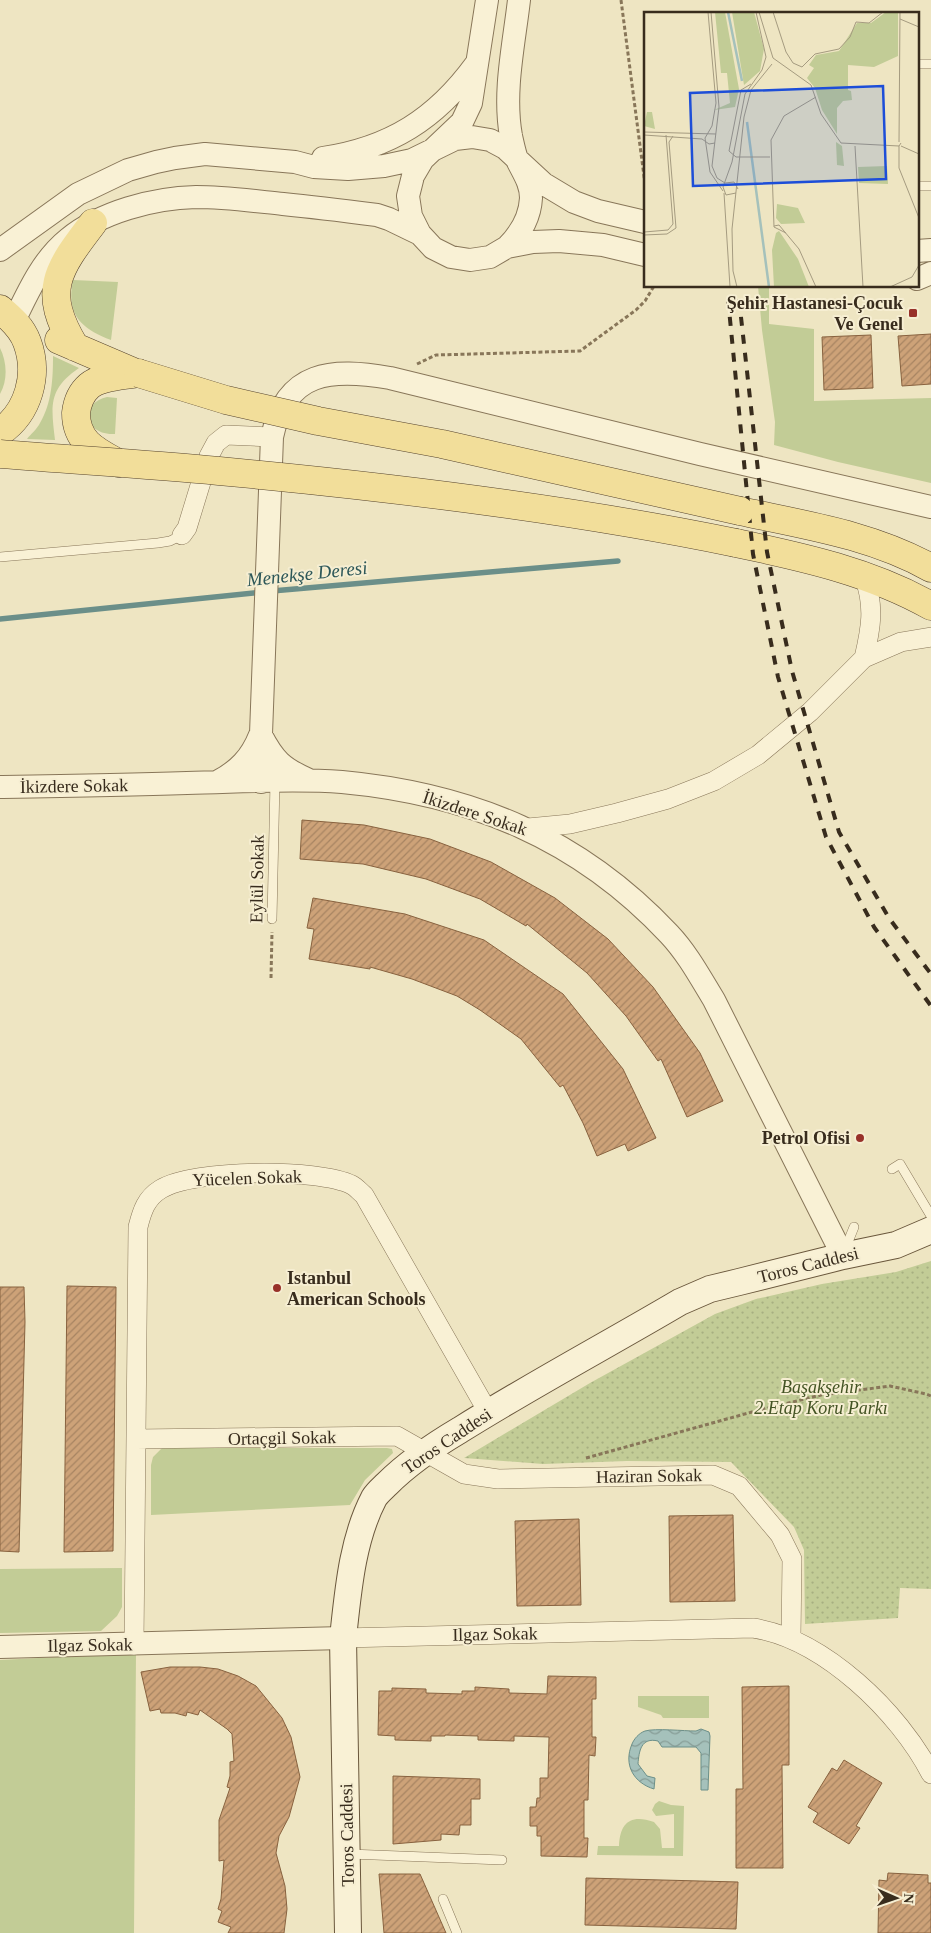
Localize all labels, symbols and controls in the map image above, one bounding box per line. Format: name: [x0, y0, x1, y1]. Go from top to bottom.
inset map: [644, 12, 918, 288]
place label: Şehir Hastanesi-Çocuk Ve Genel: [727, 293, 903, 334]
marker: Şehir Hastanesi-Çocuk Ve Genel: [907, 307, 919, 319]
water label: Menekşe Deresi: [245, 557, 368, 590]
street label: İkizdere Sokak: [20, 775, 128, 797]
street label: İkizdere Sokak: [420, 787, 530, 839]
street label: Eylül Sokak: [246, 835, 268, 923]
place label: Petrol Ofisi: [762, 1128, 850, 1148]
marker: Petrol Ofisi: [854, 1132, 866, 1144]
street label: Yücelen Sokak: [192, 1166, 302, 1190]
street label: Toros Caddesi: [755, 1243, 861, 1287]
place label: Istanbul American Schools: [287, 1268, 426, 1309]
marker: Istanbul American Schools: [271, 1282, 283, 1294]
park label: Başakşehir 2.Etap Koru Parkı: [754, 1377, 888, 1418]
street label: Toros Caddesi: [399, 1404, 495, 1478]
street label: Ortaçgil Sokak: [228, 1427, 336, 1449]
street label: Haziran Sokak: [596, 1465, 702, 1487]
street label: Ilgaz Sokak: [452, 1623, 538, 1645]
street label: Ilgaz Sokak: [47, 1634, 133, 1656]
street label: Toros Caddesi: [336, 1783, 358, 1887]
north arrow: [871, 1873, 921, 1923]
text: N: [901, 1893, 916, 1904]

